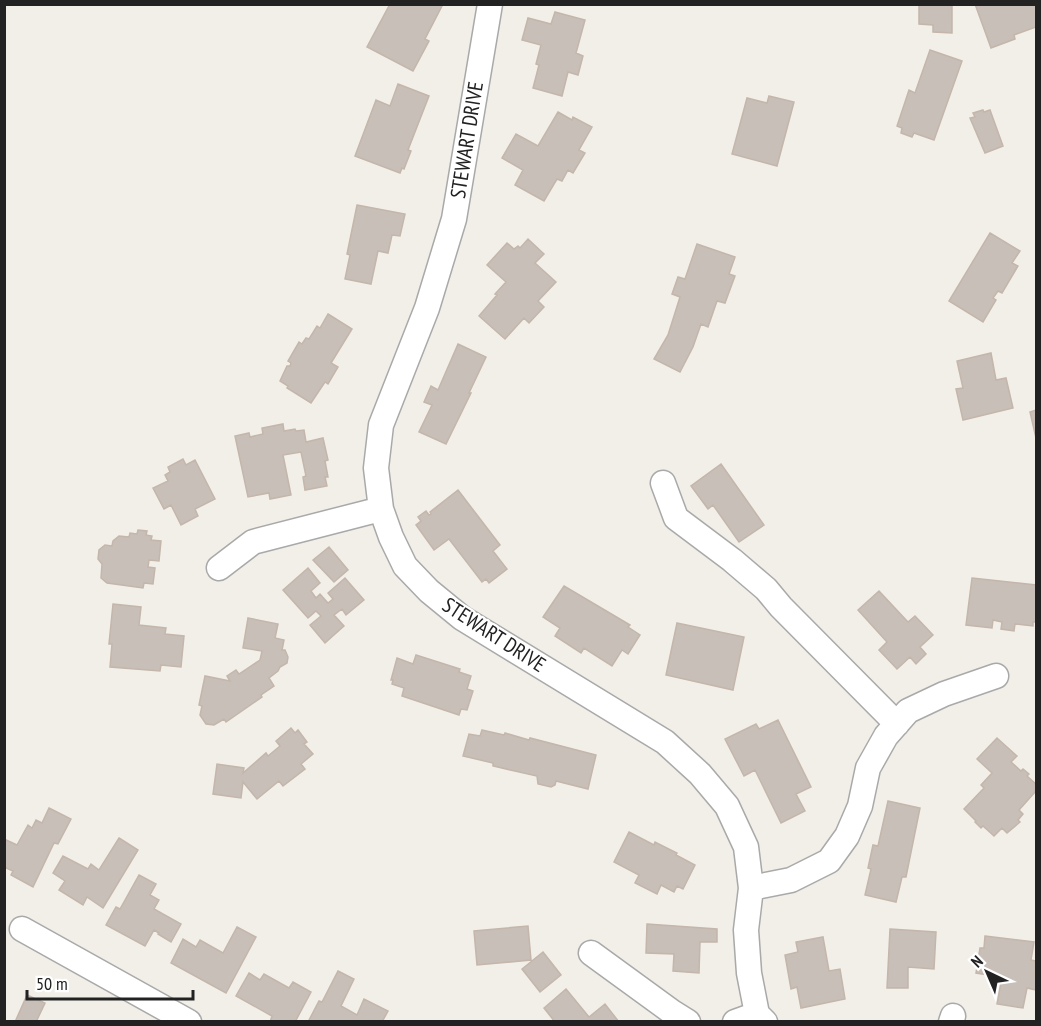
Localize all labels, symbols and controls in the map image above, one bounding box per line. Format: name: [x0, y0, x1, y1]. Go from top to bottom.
street label: STEWART DRIVE: [444, 80, 489, 200]
street label: STEWART DRIVE: [437, 591, 551, 678]
north arrow: [957, 942, 1017, 1002]
text: N: [967, 951, 987, 971]
scale bar: [27, 963, 194, 1001]
text: 50 m: [36, 972, 68, 995]

